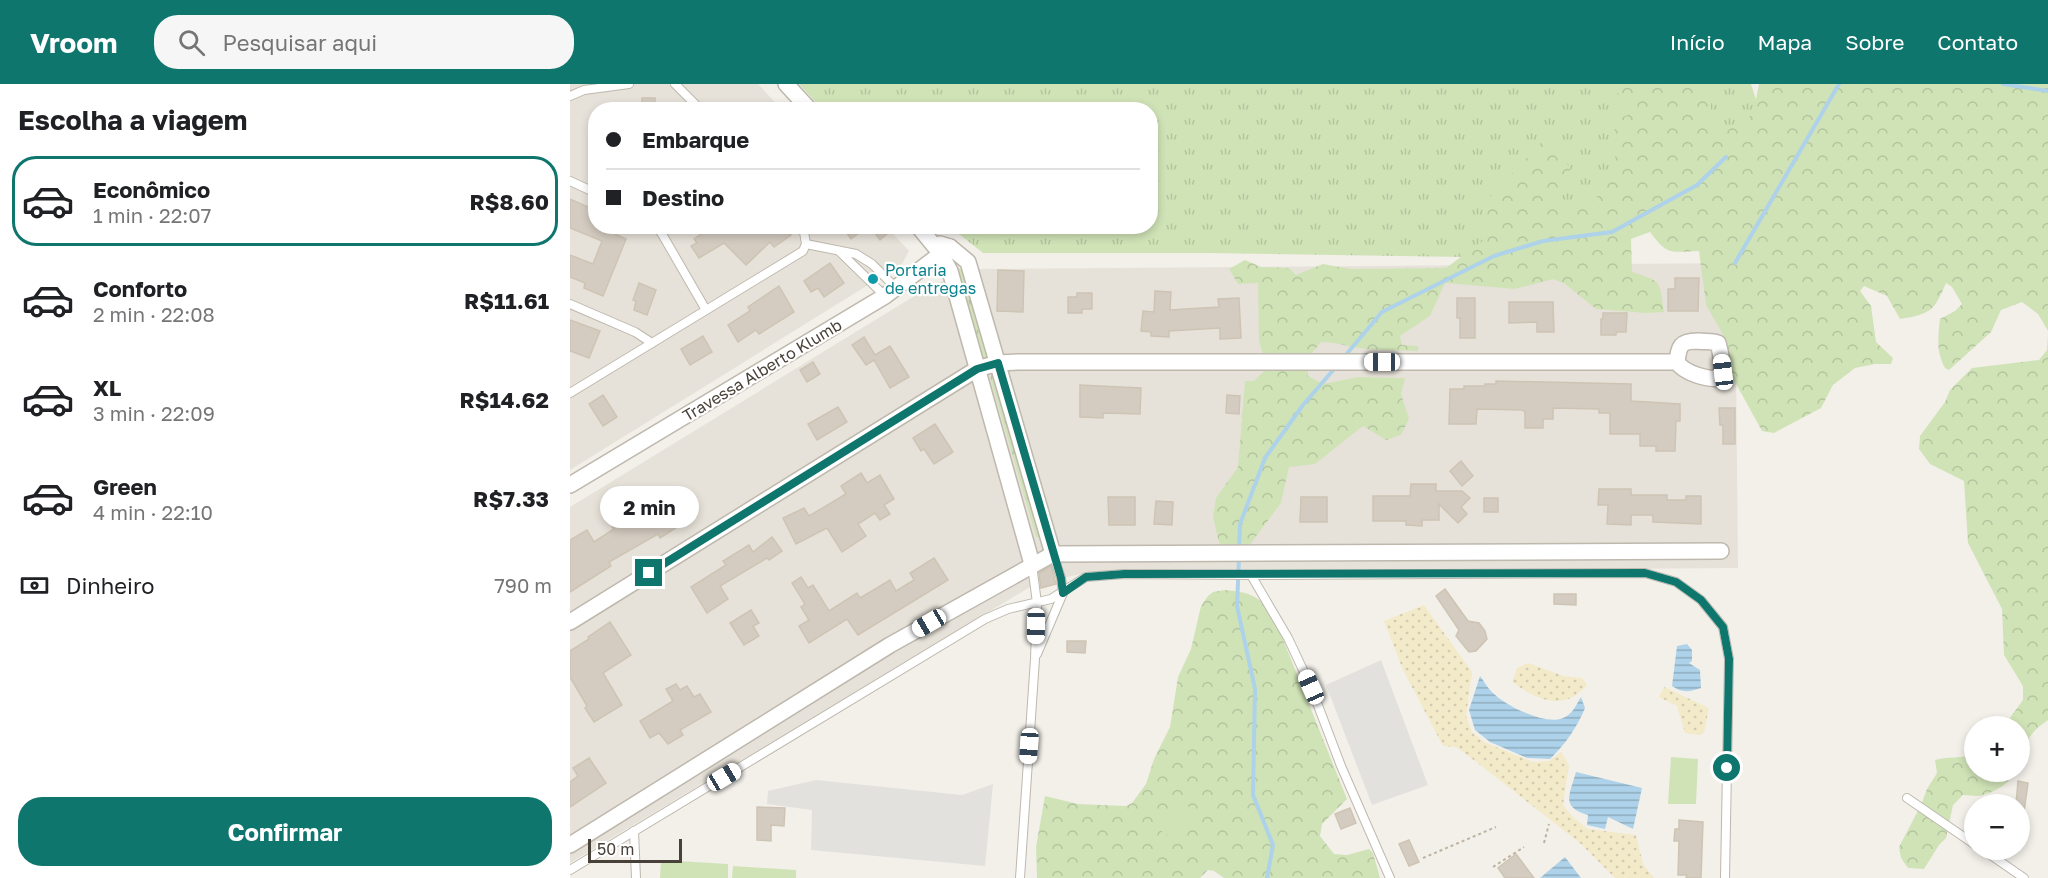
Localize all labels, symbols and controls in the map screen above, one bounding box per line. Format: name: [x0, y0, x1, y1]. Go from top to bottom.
search box: [154, 15, 574, 69]
text: Vroom: [30, 26, 118, 59]
icon: search: [175, 26, 208, 59]
text: Pesquisar aqui: [223, 29, 377, 56]
text: Início: [1670, 29, 1725, 55]
text: Mapa: [1758, 29, 1812, 55]
text: Sobre: [1845, 29, 1904, 55]
text: Contato: [1937, 29, 2018, 55]
text: Escolha a viagem: [18, 104, 247, 136]
text: Embarque: [642, 126, 749, 153]
icon: car: [21, 174, 75, 228]
text: Econômico: [93, 176, 210, 203]
text: Destino: [642, 184, 724, 211]
text: R$8.60: [470, 188, 549, 215]
text: 1 min · 22:07: [93, 203, 211, 227]
place label: Portaria de entregas: [885, 260, 976, 298]
marker: Portaria de entregas: [866, 272, 880, 286]
icon: car: [21, 273, 75, 327]
text: Conforto: [93, 275, 187, 302]
text: R$11.61: [464, 287, 549, 314]
text: 2 min · 22:08: [93, 302, 215, 326]
street label: Travessa Alberto Klumb: [679, 314, 845, 425]
car: [1364, 353, 1400, 371]
car: [1712, 353, 1734, 391]
icon: car: [21, 372, 75, 426]
text: XL: [93, 374, 121, 401]
text: R$14.62: [459, 386, 549, 413]
text: 3 min · 22:09: [93, 401, 215, 425]
icon: car: [21, 471, 75, 525]
text: Green: [93, 473, 157, 500]
text: R$7.33: [473, 485, 549, 512]
callout: 2 min: [599, 486, 698, 528]
text: 2 min: [623, 495, 676, 519]
text: 4 min · 22:10: [93, 500, 213, 524]
route end: [635, 559, 662, 586]
icon: cash: [18, 569, 51, 602]
text: Dinheiro: [66, 572, 155, 599]
text: 790 m: [494, 573, 552, 597]
car: [909, 606, 949, 640]
car: [1027, 608, 1045, 644]
car: [1295, 667, 1327, 707]
map controls: [1964, 716, 2030, 860]
button: +: [1964, 716, 2030, 782]
car: [1019, 727, 1039, 765]
route start: [1713, 754, 1740, 781]
car: [704, 760, 744, 794]
button: −: [1964, 794, 2030, 860]
button: Confirmar: [18, 797, 552, 866]
scale bar: [588, 836, 682, 864]
text: 50 m: [597, 839, 634, 859]

